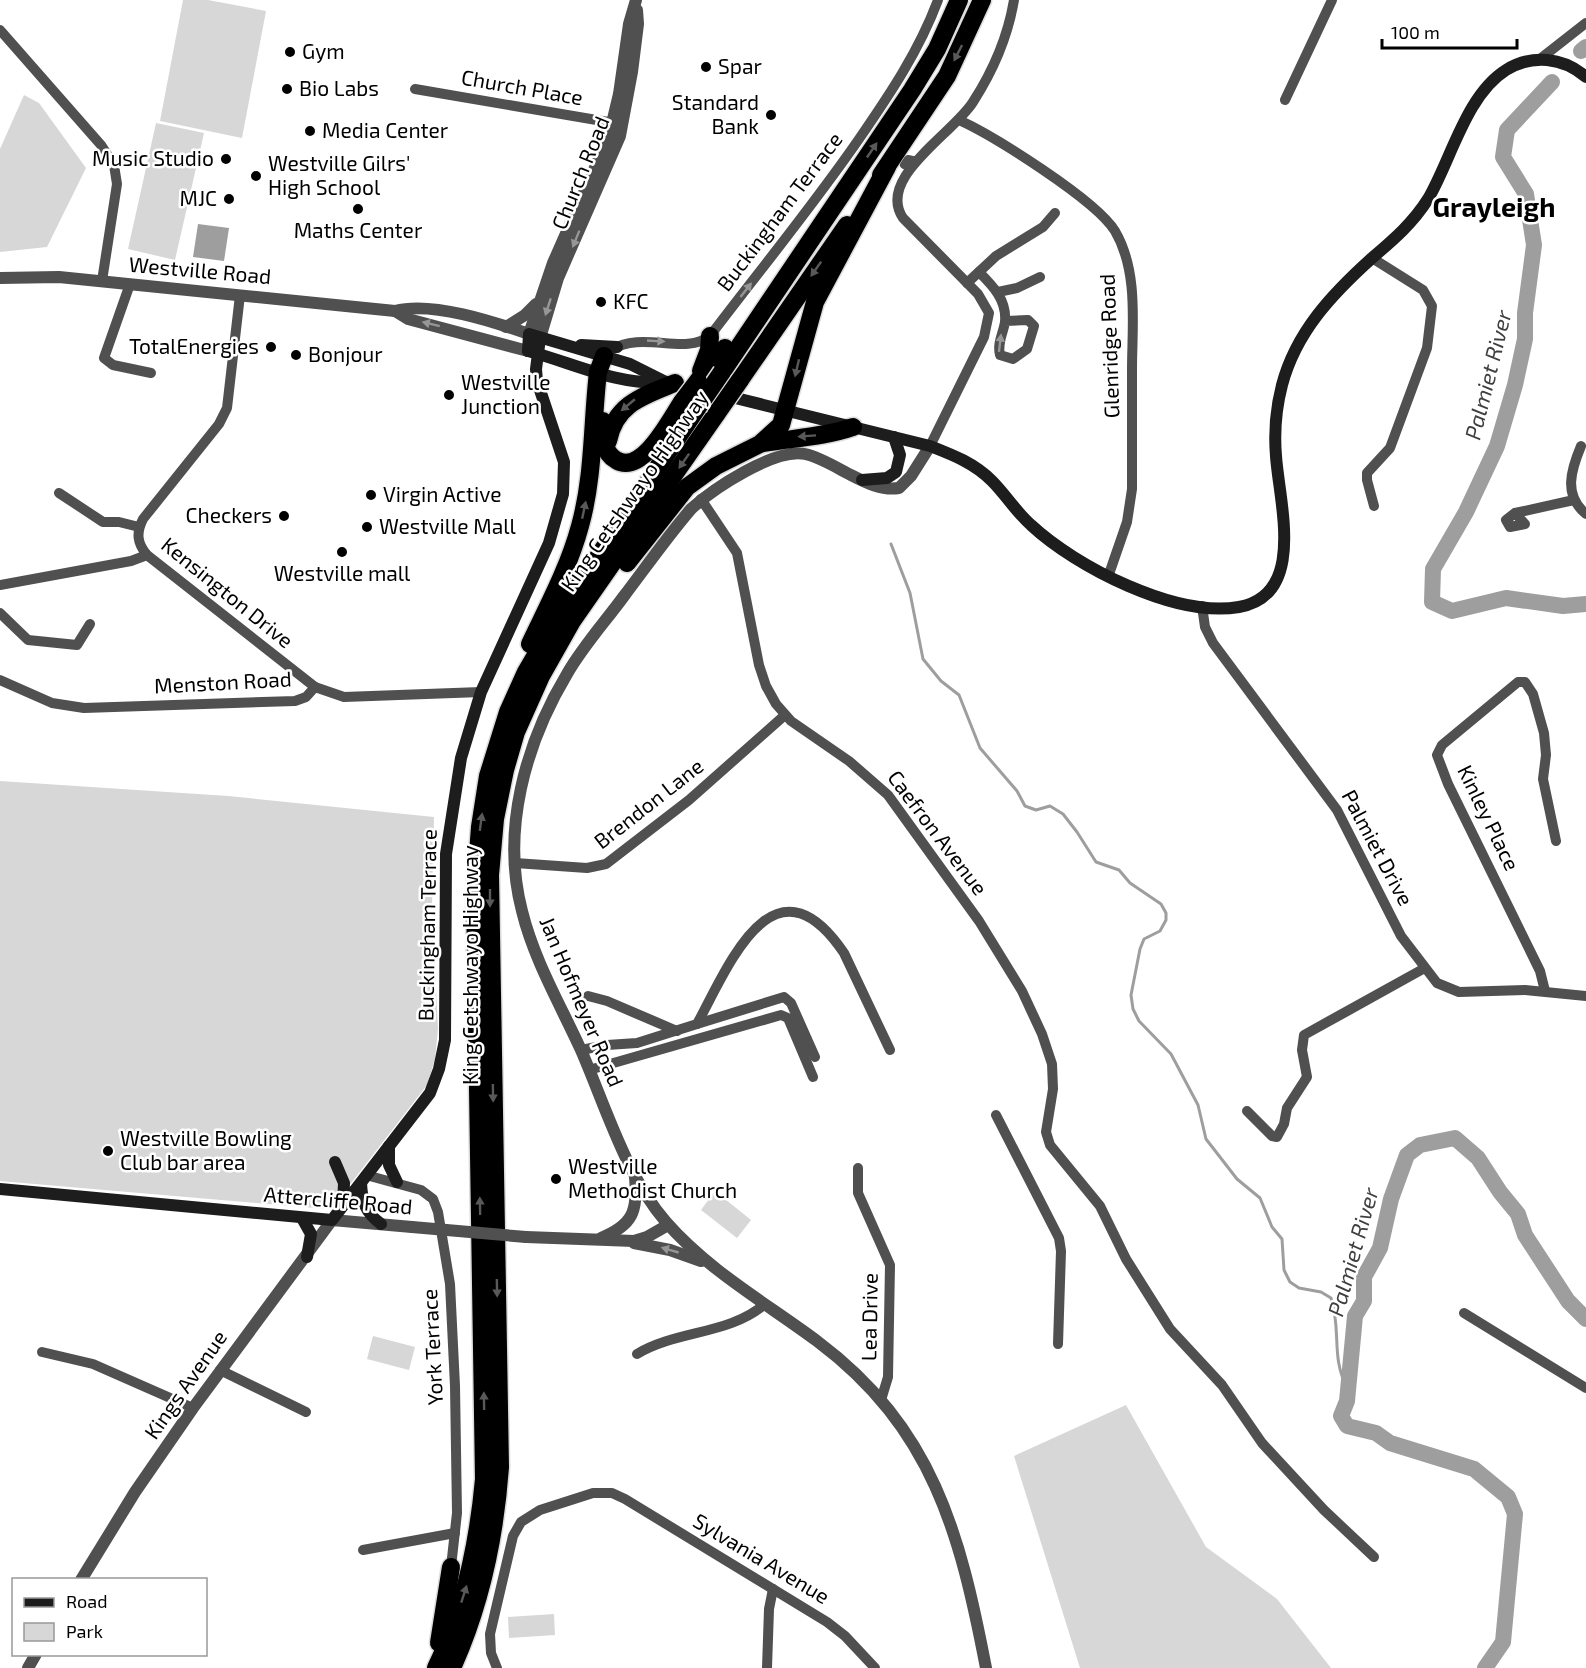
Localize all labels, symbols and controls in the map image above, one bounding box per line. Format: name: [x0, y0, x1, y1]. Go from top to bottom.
scale bar: [1382, 12, 1517, 50]
text: 100 m: [1391, 21, 1440, 43]
place label: Gym: [302, 38, 345, 63]
marker: Gym: [283, 45, 297, 59]
one-way arrow: [953, 45, 963, 62]
place label: Spar: [718, 53, 762, 78]
marker: Spar: [699, 60, 713, 74]
street label: Church Place: [460, 64, 585, 110]
place label: Bio Labs: [299, 75, 379, 100]
marker: Bio Labs: [280, 82, 294, 96]
place label: Standard Bank: [672, 89, 759, 138]
marker: Standard Bank: [764, 108, 778, 122]
street label: Church Road: [546, 112, 614, 233]
place label: Media Center: [322, 117, 449, 142]
marker: Media Center: [303, 124, 317, 138]
street label: Buckingham Terrace: [711, 127, 847, 295]
one-way arrow: [866, 142, 878, 158]
place label: Music Studio: [92, 145, 214, 170]
place label: Westville Gilrs' High School: [268, 150, 410, 199]
marker: Music Studio: [219, 152, 233, 166]
marker: Westville Gilrs' High School: [249, 169, 263, 183]
place label: MJC: [179, 185, 217, 210]
district label: Grayleigh: [1433, 190, 1555, 223]
marker: MJC: [222, 192, 236, 206]
marker: Maths Center: [351, 202, 365, 216]
place label: Maths Center: [294, 217, 423, 242]
one-way arrow: [571, 231, 581, 249]
street label: Westville Road: [128, 251, 272, 288]
one-way arrow: [811, 260, 822, 277]
street label: Glenridge Road: [1093, 273, 1124, 419]
one-way arrow: [739, 282, 751, 297]
place label: KFC: [613, 288, 649, 313]
marker: KFC: [594, 295, 608, 309]
one-way arrow: [543, 298, 552, 316]
water label: Palmiet River: [1458, 306, 1516, 442]
one-way arrow: [421, 319, 440, 329]
place label: TotalEnergies: [129, 333, 259, 358]
one-way arrow: [996, 333, 1005, 352]
one-way arrow: [647, 337, 666, 346]
marker: TotalEnergies: [264, 340, 278, 354]
place label: Bonjour: [308, 341, 383, 367]
marker: Bonjour: [289, 348, 303, 362]
one-way arrow: [792, 359, 802, 378]
place label: Westville Junction: [461, 369, 551, 418]
street label: King Cetshwayo Highway: [555, 385, 713, 596]
marker: Westville Junction: [442, 388, 456, 402]
one-way arrow: [620, 399, 636, 412]
one-way arrow: [797, 431, 816, 441]
one-way arrow: [678, 452, 690, 468]
place label: Virgin Active: [383, 481, 501, 506]
marker: Virgin Active: [364, 488, 378, 502]
one-way arrow: [580, 500, 589, 519]
place label: Checkers: [186, 502, 272, 527]
marker: Checkers: [277, 509, 291, 523]
place label: Westville Mall: [379, 513, 516, 538]
marker: Westville Mall: [360, 520, 374, 534]
street label: Kensington Drive: [157, 531, 299, 653]
marker: Westville mall: [335, 545, 349, 559]
place label: Westville mall: [274, 560, 411, 585]
street label: Menston Road: [153, 665, 292, 698]
street label: Brendon Lane: [589, 753, 708, 853]
street label: Kinley Place: [1453, 761, 1526, 874]
street label: Caefron Avenue: [883, 765, 993, 899]
street label: Palmiet Drive: [1337, 785, 1419, 909]
one-way arrow: [476, 813, 485, 832]
street label: Buckingham Terrace: [412, 829, 441, 1021]
street label: King Cetshwayo Highway: [457, 845, 482, 1085]
one-way arrow: [485, 889, 495, 908]
street label: Jan Hofmeyer Road: [535, 913, 630, 1090]
one-way arrow: [488, 1084, 498, 1103]
place label: Westville Bowling Club bar area: [120, 1125, 292, 1174]
marker: Westville Bowling Club bar area: [101, 1144, 115, 1158]
place label: Westville Methodist Church: [568, 1153, 737, 1202]
marker: Westville Methodist Church: [549, 1172, 563, 1186]
street label: Attercliffe Road: [263, 1181, 413, 1218]
water label: Palmiet River: [1321, 1183, 1383, 1319]
one-way arrow: [476, 1197, 485, 1216]
one-way arrow: [660, 1245, 678, 1254]
street label: Lea Drive: [855, 1273, 882, 1361]
one-way arrow: [492, 1279, 502, 1298]
street label: York Terrace: [416, 1288, 447, 1406]
street label: Kings Avenue: [138, 1325, 231, 1443]
one-way arrow: [480, 1391, 489, 1410]
street label: Sylvania Avenue: [689, 1507, 834, 1608]
legend: [12, 1578, 207, 1656]
one-way arrow: [460, 1585, 470, 1603]
text: Road: [66, 1590, 107, 1612]
text: Park: [66, 1620, 103, 1642]

